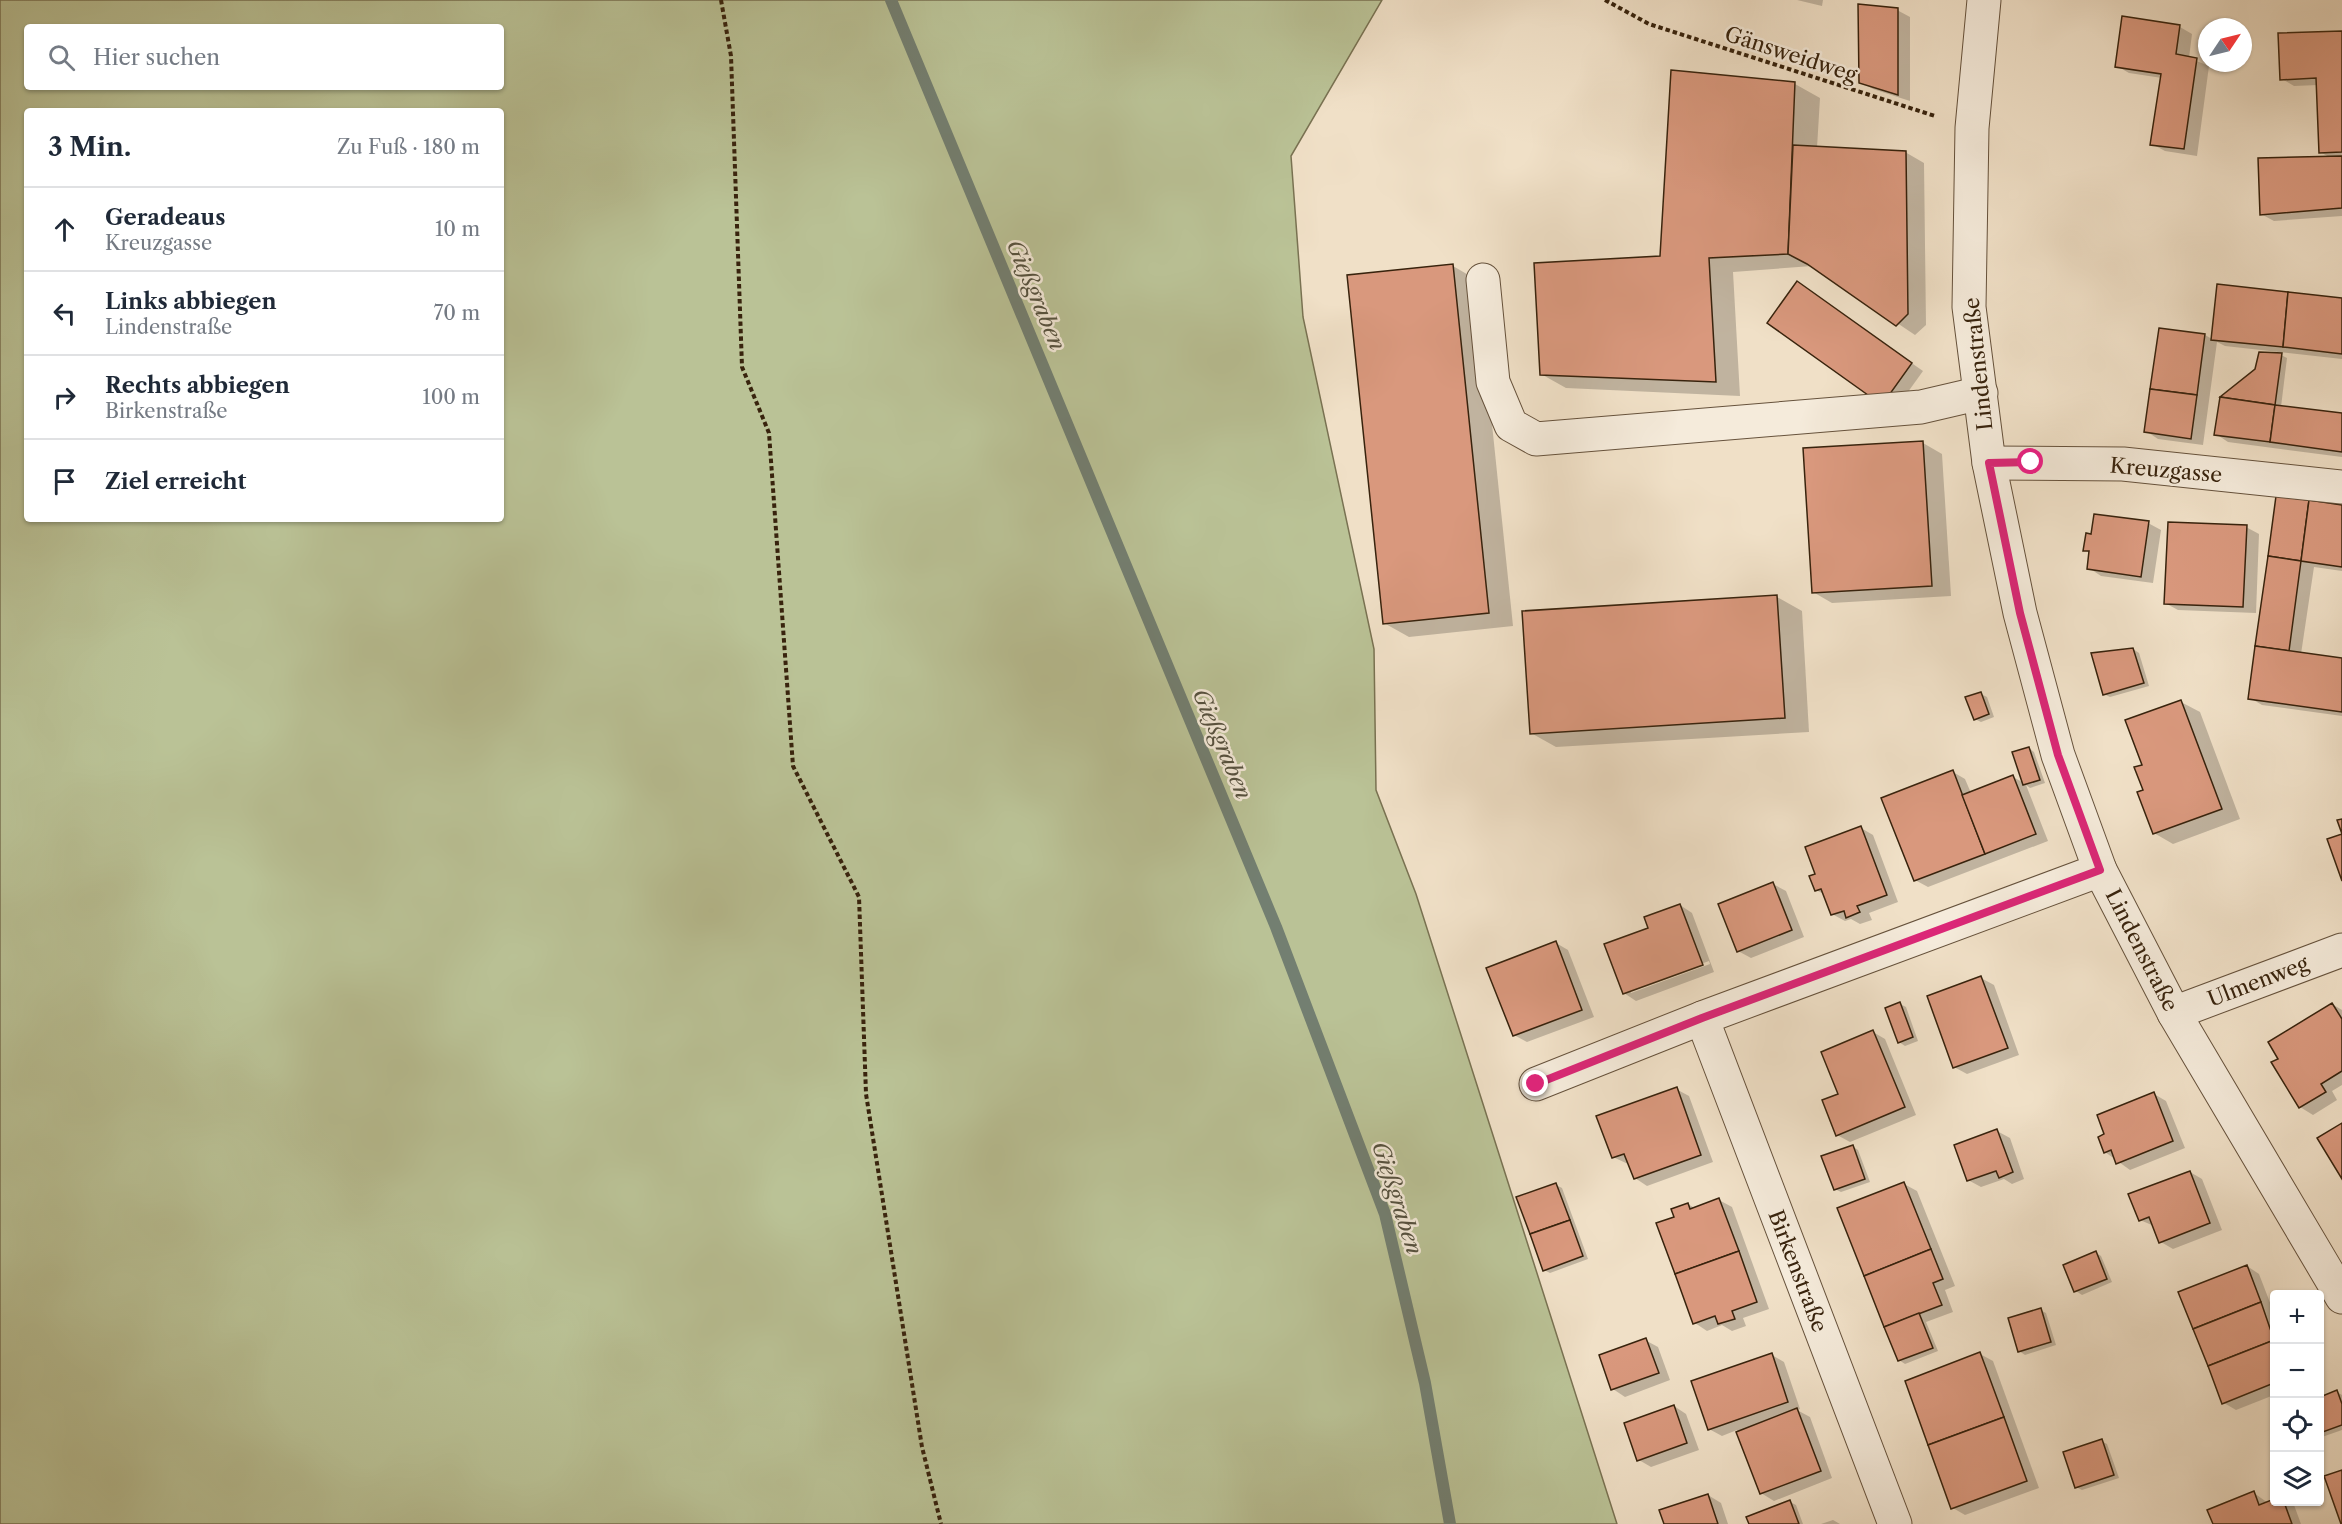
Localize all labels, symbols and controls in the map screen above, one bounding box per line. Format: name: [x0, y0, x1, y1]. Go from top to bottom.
north arrow: [2198, 18, 2252, 72]
street label: Gänsweidweg: [1722, 21, 1861, 87]
search box: [24, 24, 504, 90]
icon: search: [45, 41, 78, 74]
text: Hier suchen: [93, 44, 220, 71]
text: 3 Min.: [48, 131, 131, 163]
text: Zu Fuß · 180 m: [337, 135, 480, 159]
text: Geradeaus: [105, 204, 225, 231]
icon: ahead: [48, 213, 81, 246]
text: 10 m: [435, 217, 480, 241]
text: Kreuzgasse: [105, 231, 212, 255]
water label: Gießgraben: [1001, 236, 1071, 354]
text: Links abbiegen: [105, 288, 277, 315]
street label: Lindenstraße: [1959, 296, 1997, 432]
icon: left: [48, 297, 81, 330]
text: 70 m: [434, 301, 480, 325]
text: Lindenstraße: [105, 315, 232, 339]
text: Rechts abbiegen: [105, 372, 290, 399]
icon: right: [48, 381, 81, 414]
text: 100 m: [422, 385, 480, 409]
text: Birkenstraße: [105, 399, 228, 423]
route start: [2017, 448, 2043, 474]
street label: Kreuzgasse: [2109, 453, 2223, 487]
icon: arrive: [48, 465, 81, 498]
text: Ziel erreicht: [105, 468, 246, 495]
water label: Gießgraben: [1187, 685, 1257, 803]
street label: Lindenstraße: [2101, 885, 2183, 1015]
street label: Ulmenweg: [2204, 950, 2313, 1012]
route end: [1522, 1070, 1548, 1096]
water label: Gießgraben: [1366, 1138, 1428, 1258]
street label: Birkenstraße: [1763, 1206, 1833, 1336]
map controls: [2270, 1290, 2324, 1506]
button: +: [2270, 1290, 2324, 1344]
button: −: [2270, 1344, 2324, 1398]
button: locate: [2270, 1398, 2324, 1452]
button: layers: [2270, 1452, 2324, 1506]

